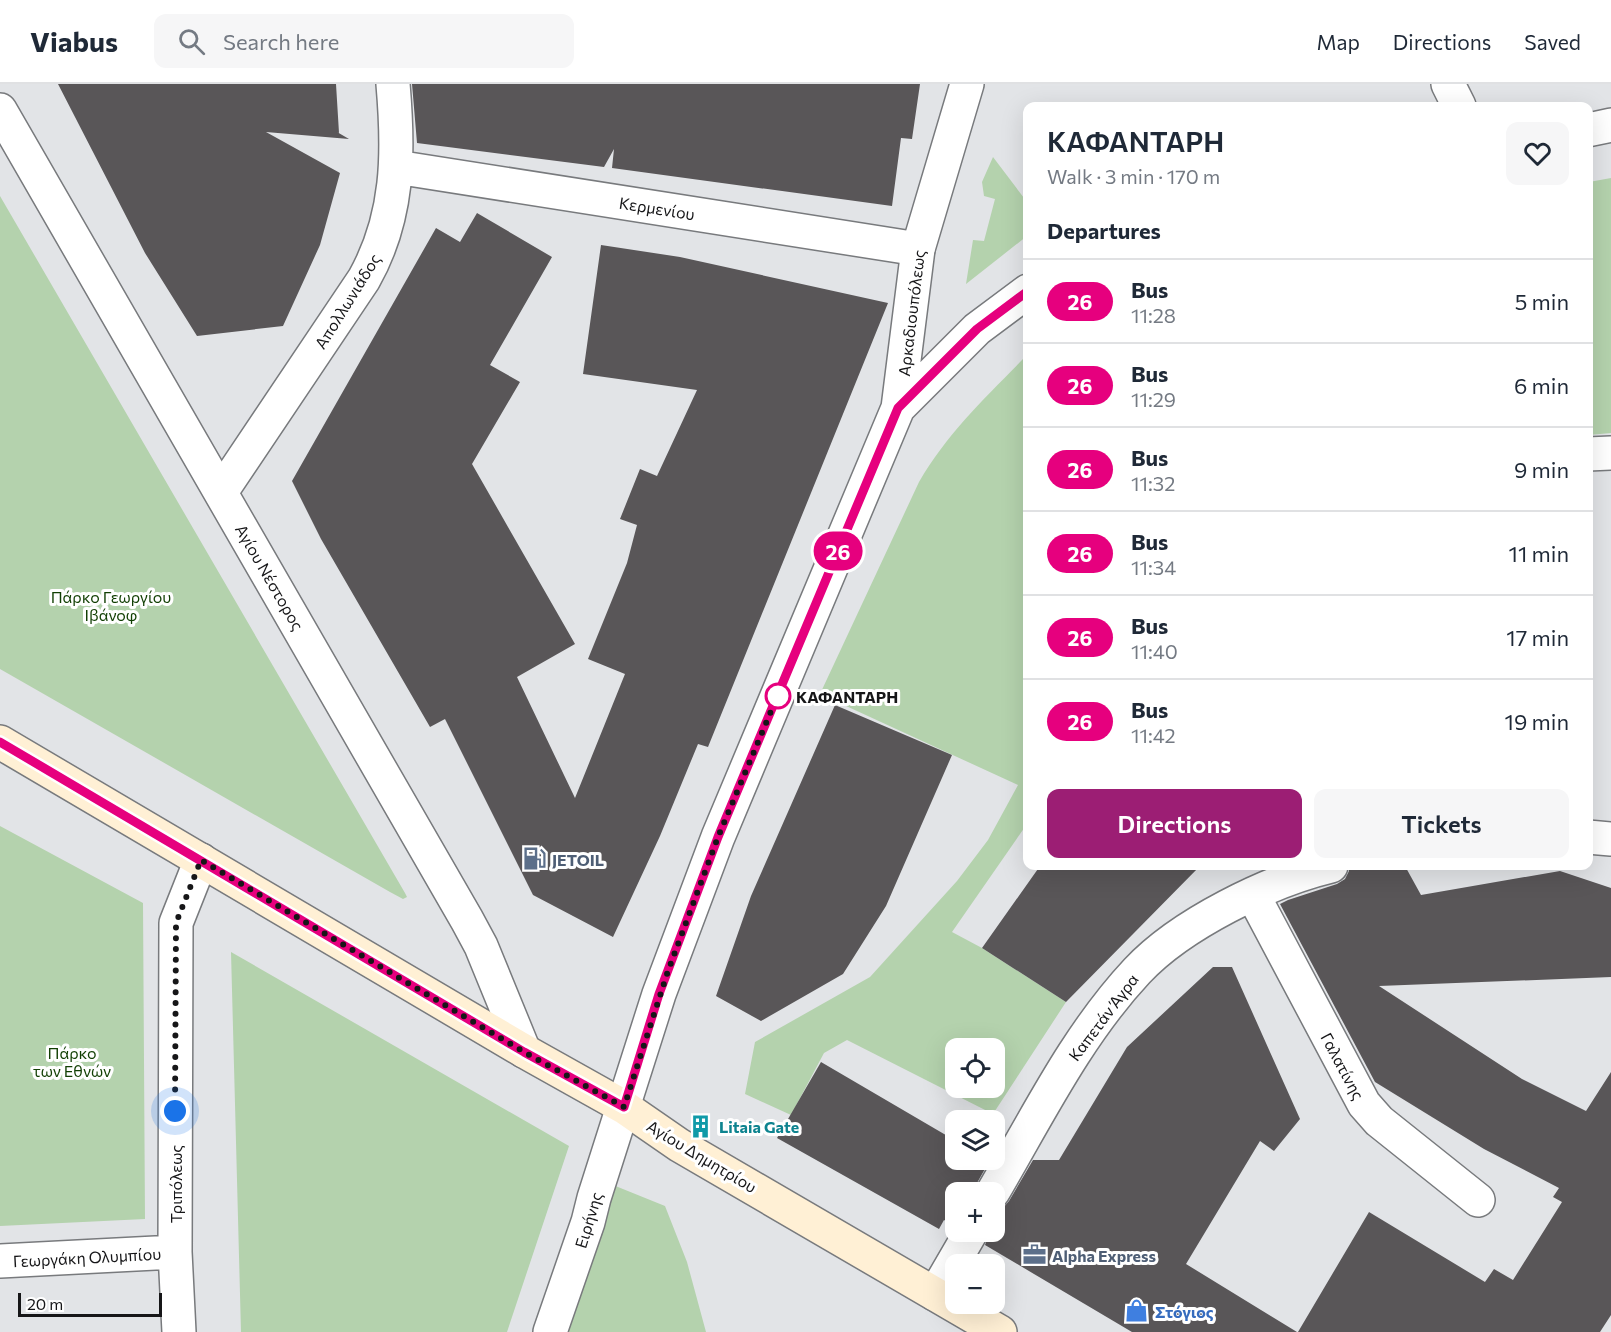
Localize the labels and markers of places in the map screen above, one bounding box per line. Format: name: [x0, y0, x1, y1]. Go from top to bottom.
marker: ΚΑΦΑΝΤΑΡΗ: [765, 683, 791, 709]
place label: ΚΑΦΑΝΤΑΡΗ: [796, 687, 898, 706]
fuel station icon: JETOIL: [521, 846, 547, 872]
place label: JETOIL: [552, 850, 604, 869]
building icon: Litaia Gate: [688, 1113, 714, 1139]
place label: Litaia Gate: [719, 1117, 799, 1136]
office icon: Alpha Express: [1021, 1242, 1047, 1268]
place label: Alpha Express: [1052, 1246, 1156, 1265]
shop icon: Στόγιος: [1124, 1298, 1150, 1324]
place label: Στόγιος: [1155, 1302, 1214, 1321]

